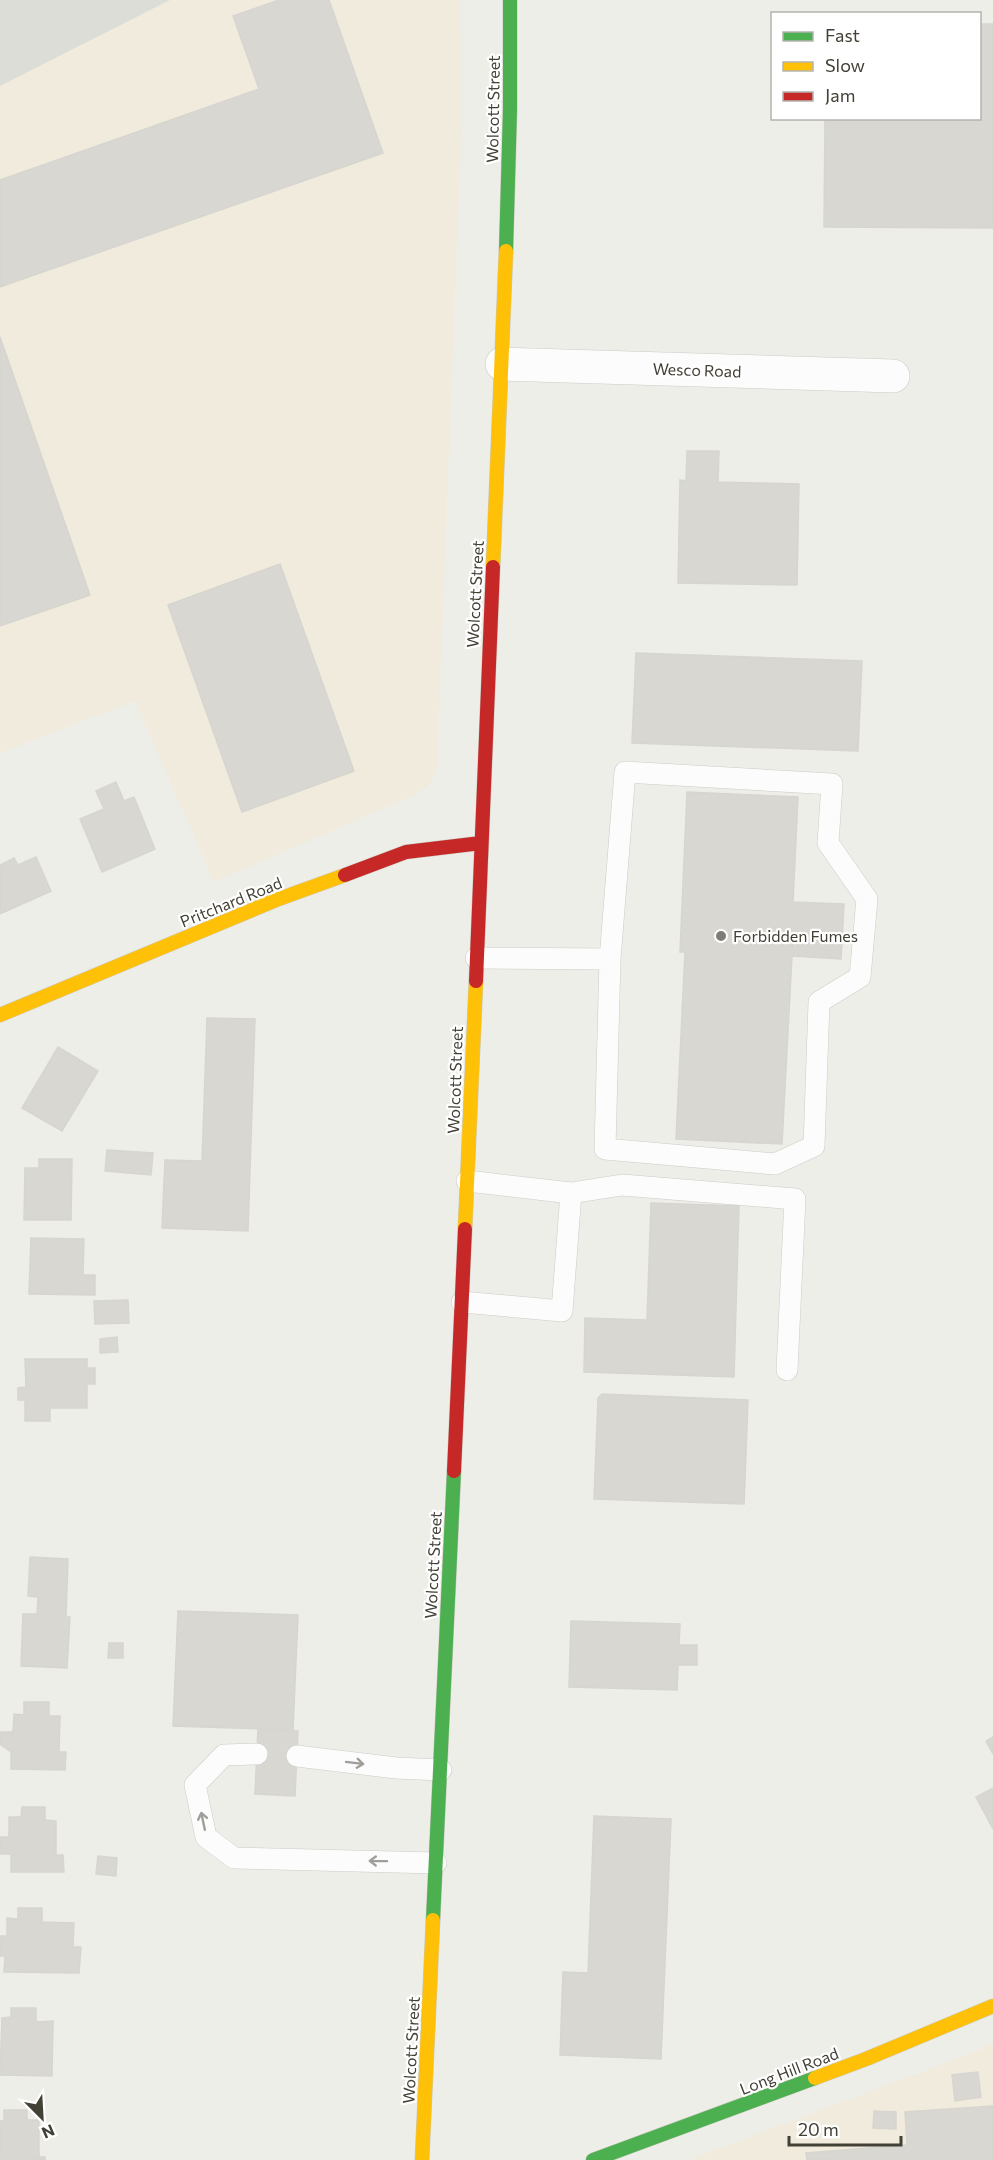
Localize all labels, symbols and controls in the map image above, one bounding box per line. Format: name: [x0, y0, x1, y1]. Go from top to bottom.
legend: [771, 12, 981, 120]
text: Fast: [825, 24, 860, 46]
text: Slow: [825, 54, 865, 76]
street label: Wolcott Street: [482, 55, 503, 163]
text: Jam: [825, 84, 855, 106]
street label: Wesco Road: [652, 358, 742, 381]
street label: Wolcott Street: [462, 539, 487, 648]
street label: Pritchard Road: [177, 872, 285, 931]
place label: Forbidden Fumes: [733, 926, 858, 945]
marker: Forbidden Fumes: [714, 929, 728, 943]
street label: Wolcott Street: [443, 1025, 466, 1134]
street label: Wolcott Street: [420, 1510, 445, 1619]
one-way arrow: [345, 1758, 364, 1769]
one-way arrow: [196, 1812, 208, 1831]
one-way arrow: [369, 1855, 389, 1867]
street label: Wolcott Street: [398, 1995, 423, 2104]
street label: Long Hill Road: [737, 2043, 841, 2098]
north arrow: [12, 2088, 72, 2148]
scale bar: [789, 2109, 902, 2147]
text: 20 m: [798, 2118, 839, 2140]
text: N: [39, 2121, 58, 2143]

